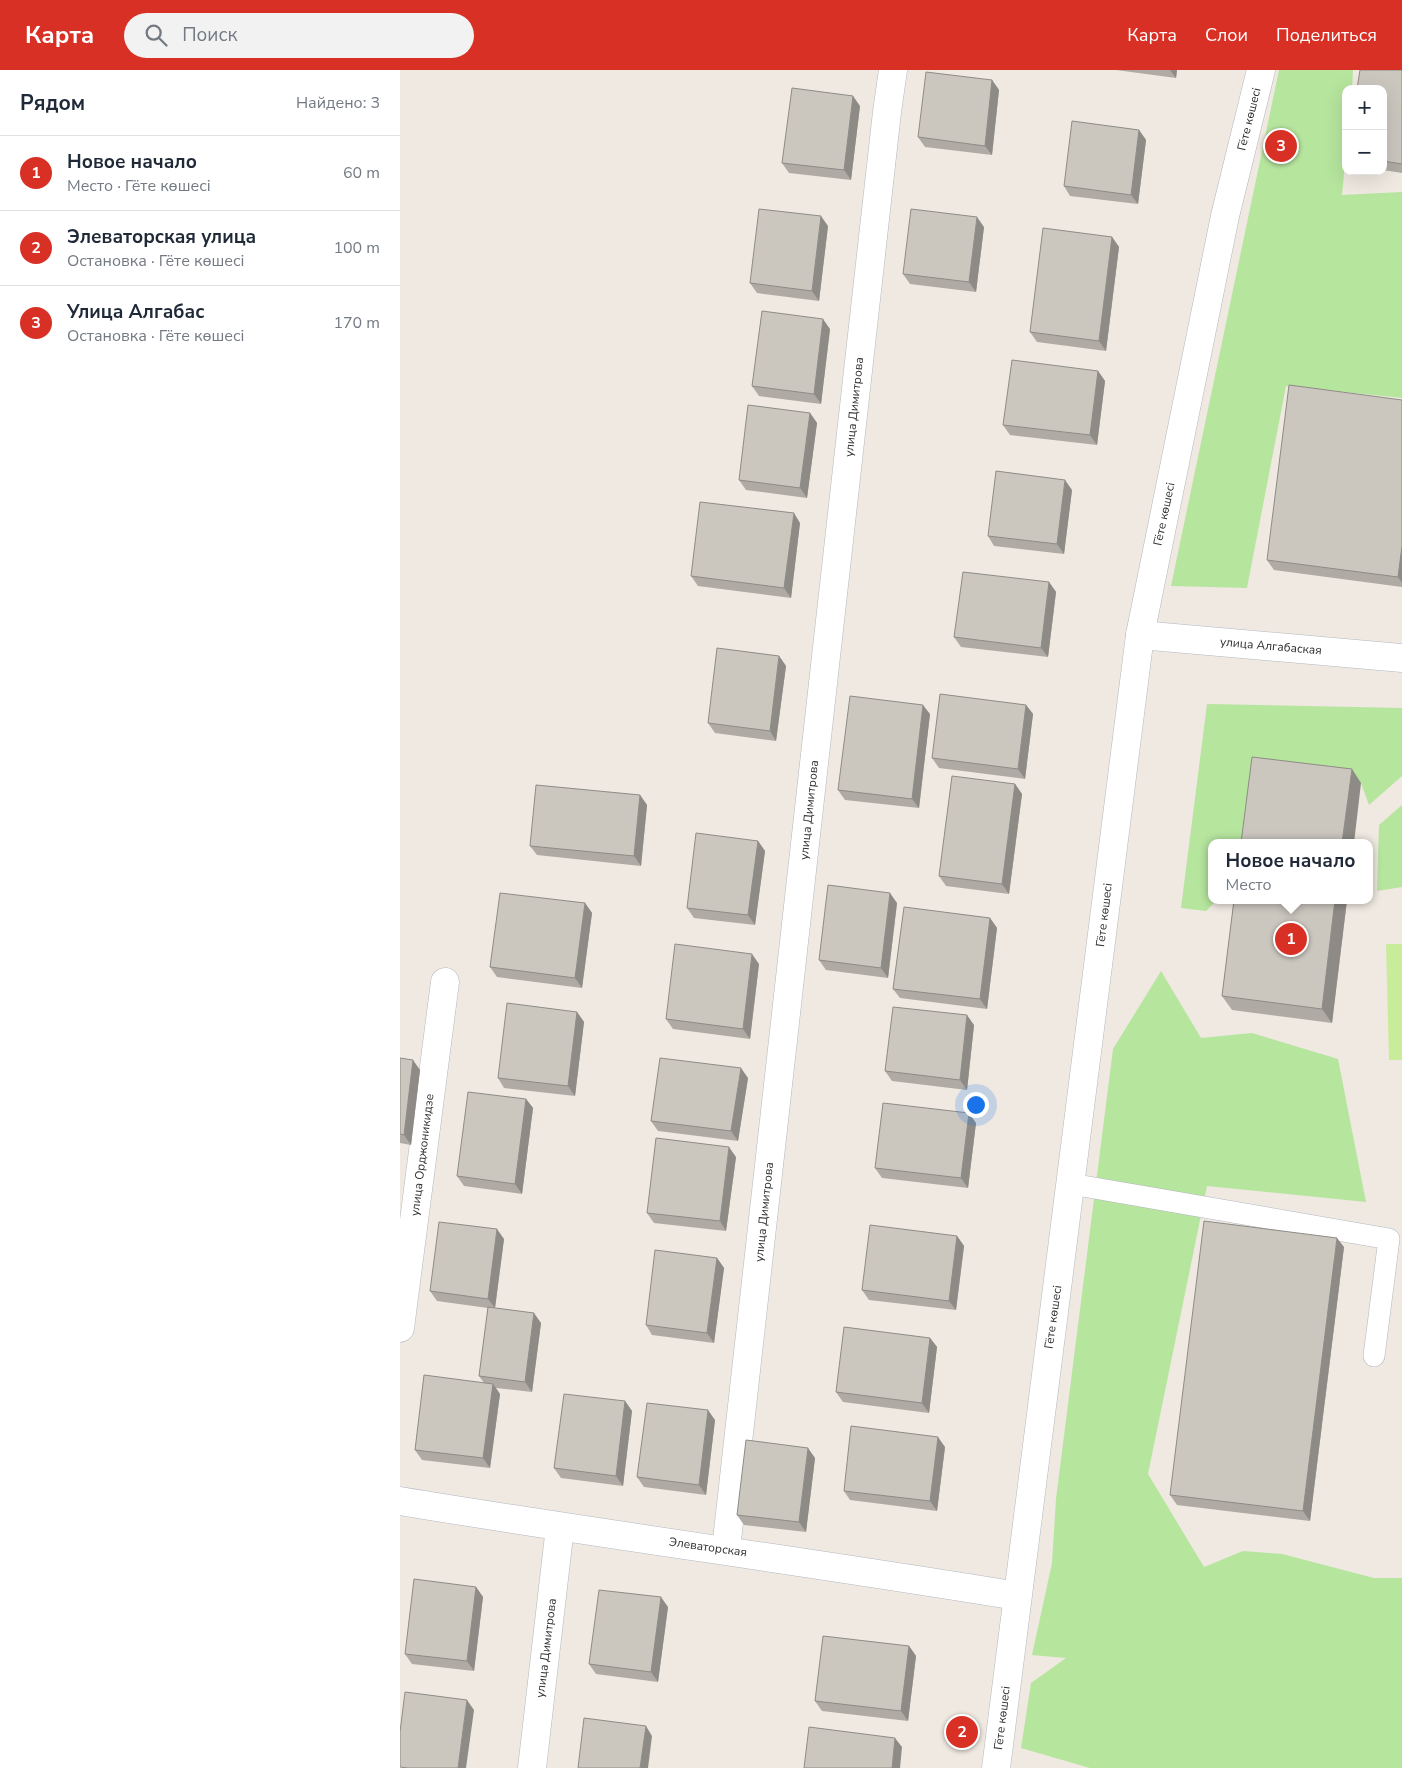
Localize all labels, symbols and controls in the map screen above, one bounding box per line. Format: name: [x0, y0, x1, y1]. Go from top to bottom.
search box: [124, 13, 474, 58]
text: Карта: [25, 19, 94, 51]
icon: search: [142, 21, 170, 49]
text: Поиск: [182, 22, 237, 48]
text: Карта: [1127, 23, 1177, 47]
text: Слои: [1205, 23, 1248, 47]
text: Поделиться: [1276, 23, 1377, 47]
map controls: [1342, 85, 1387, 175]
button: +: [1342, 85, 1387, 130]
street label: Гёте көшесі: [1233, 86, 1265, 152]
text: Рядом: [20, 89, 85, 117]
text: Найдено: 3: [296, 92, 380, 114]
pin: 3: [1265, 127, 1297, 165]
button: −: [1342, 130, 1387, 175]
text: Новое начало: [67, 149, 197, 175]
text: 1: [31, 162, 41, 184]
text: 60 m: [343, 162, 380, 184]
text: Место · Гёте көшесі: [67, 175, 211, 197]
text: Элеваторская улица: [67, 224, 256, 250]
text: 2: [31, 237, 41, 259]
text: 100 m: [333, 237, 380, 259]
text: Остановка · Гёте көшесі: [67, 250, 244, 272]
text: Улица Алгабас: [67, 299, 204, 325]
text: 3: [31, 312, 41, 334]
text: 170 m: [333, 312, 380, 334]
text: Остановка · Гёте көшесі: [67, 325, 244, 347]
street label: улица Димитрова: [841, 356, 867, 458]
street label: Гёте көшесі: [1149, 481, 1179, 547]
street label: улица Алгабаская: [1219, 634, 1323, 658]
street label: улица Димитрова: [796, 759, 822, 861]
popup: [1208, 839, 1373, 904]
text: Новое начало: [1226, 848, 1355, 874]
text: Место: [1226, 874, 1272, 896]
street label: Гёте көшесі: [1092, 882, 1116, 948]
pin: 1: [1275, 920, 1307, 958]
your location: [963, 1092, 989, 1118]
street label: улица Орджоникидзе: [407, 1093, 437, 1217]
street label: улица Димитрова: [751, 1161, 777, 1263]
street label: Гёте көшесі: [1041, 1284, 1065, 1350]
street label: Элеваторская: [668, 1534, 748, 1560]
street label: улица Димитрова: [532, 1597, 560, 1699]
street label: Гёте көшесі: [990, 1685, 1014, 1751]
pin: 2: [946, 1713, 978, 1751]

